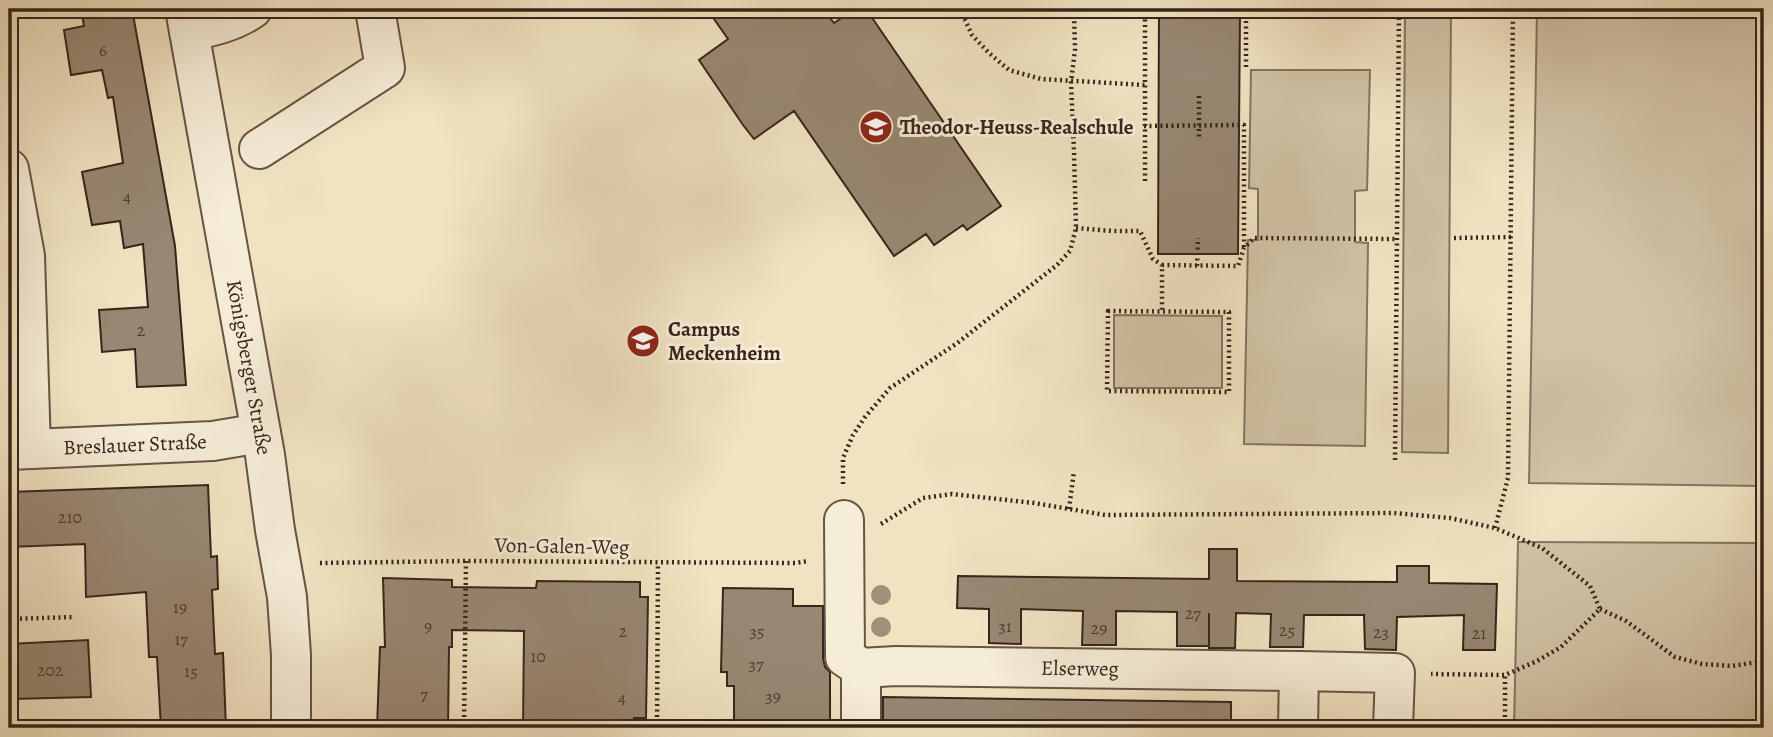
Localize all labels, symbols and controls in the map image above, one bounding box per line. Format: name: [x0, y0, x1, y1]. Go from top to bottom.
house number: 6: [99, 38, 107, 62]
school or university icon: Theodor-Heuss-Realschule: [857, 108, 895, 146]
place label: Theodor-Heuss-Realschule: [900, 113, 1134, 141]
house number: 4: [123, 184, 131, 208]
street label: Königsberger Straße: [220, 278, 279, 457]
place label: Campus Meckenheim: [668, 315, 781, 367]
house number: 2: [137, 318, 146, 342]
school or university icon: Campus Meckenheim: [624, 322, 662, 360]
street label: Breslauer Straße: [63, 427, 207, 462]
house number: 210: [58, 505, 82, 529]
street label: Von-Galen-Weg: [493, 531, 630, 561]
house number: 19: [173, 595, 187, 619]
house number: 27: [1185, 601, 1201, 625]
house number: 9: [424, 614, 432, 638]
house number: 31: [998, 614, 1012, 638]
house number: 29: [1091, 616, 1107, 640]
house number: 25: [1279, 618, 1295, 642]
house number: 2: [619, 619, 628, 643]
house number: 35: [749, 619, 765, 643]
house number: 23: [1373, 620, 1389, 644]
house number: 21: [1472, 621, 1486, 645]
house number: 17: [174, 627, 188, 651]
house number: 10: [530, 644, 546, 668]
house number: 37: [748, 652, 764, 676]
street label: Elserweg: [1041, 654, 1120, 683]
house number: 202: [37, 658, 64, 682]
house number: 15: [184, 659, 198, 683]
house number: 7: [420, 682, 428, 706]
house number: 39: [765, 684, 781, 708]
house number: 4: [618, 685, 626, 709]

